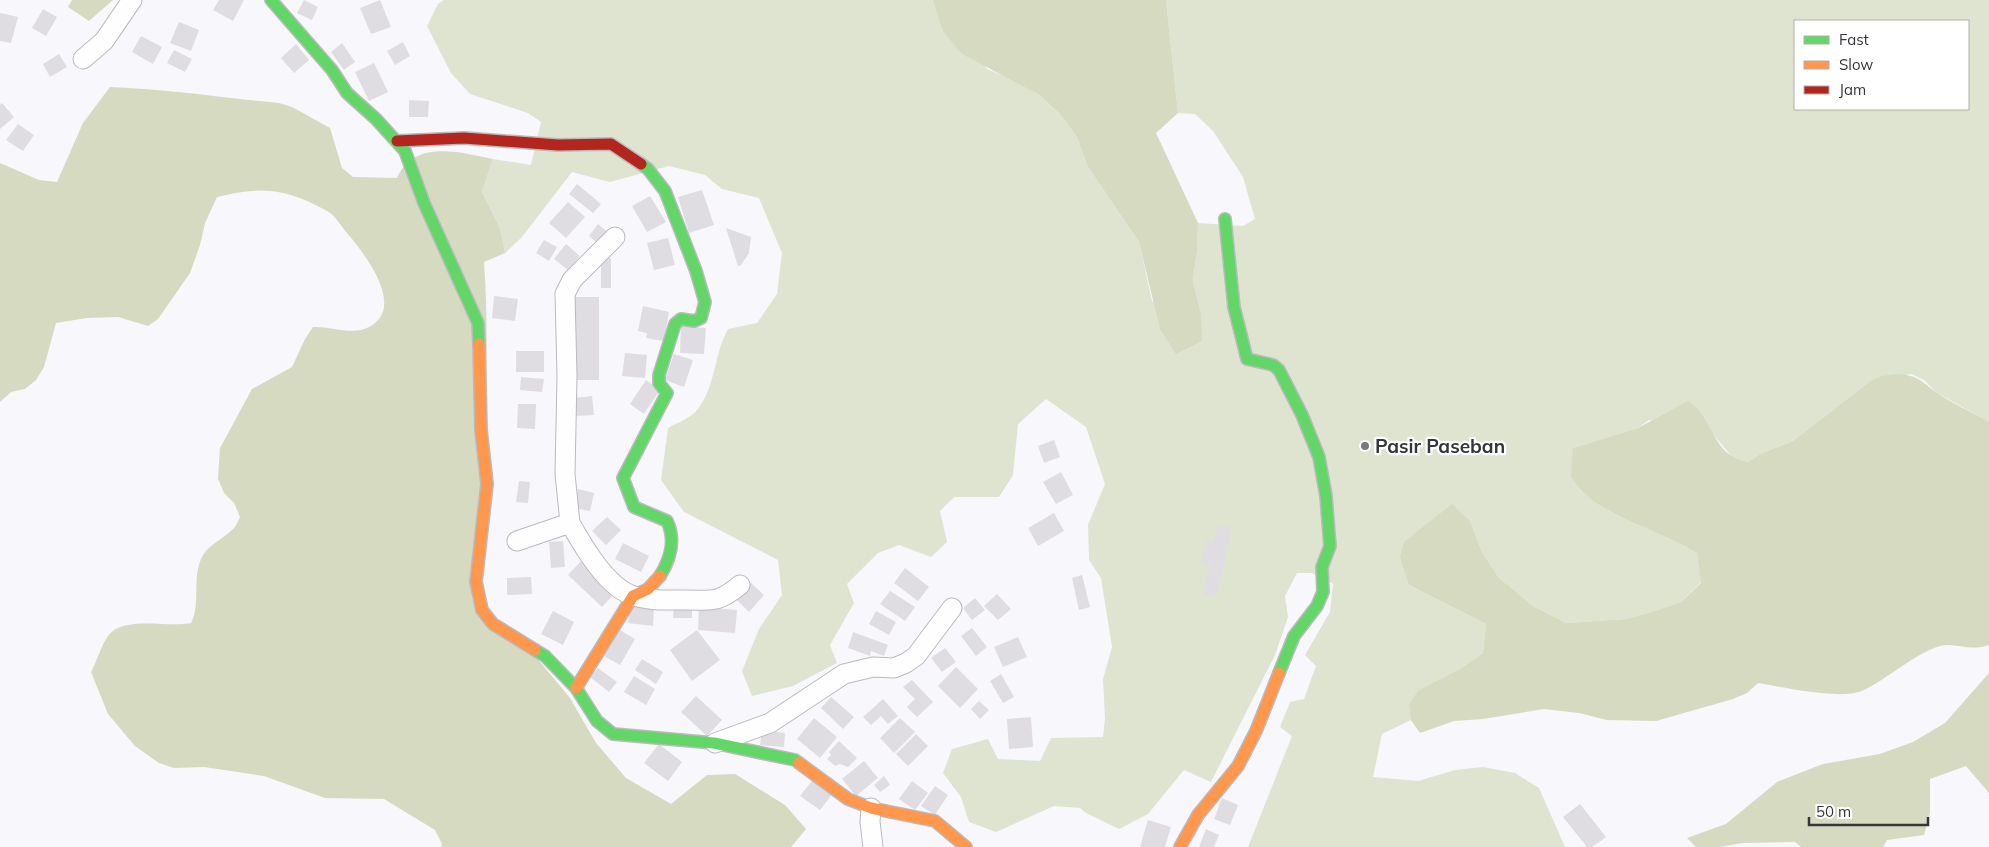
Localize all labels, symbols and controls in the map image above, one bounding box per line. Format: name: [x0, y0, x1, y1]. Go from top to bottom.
legend: [1794, 20, 1969, 110]
text: Fast: [1839, 30, 1869, 49]
text: Slow: [1839, 55, 1873, 74]
text: Jam: [1839, 80, 1866, 99]
place label: Pasir Paseban: [1375, 434, 1505, 458]
marker: Pasir Paseban: [1359, 440, 1371, 452]
scale bar: [1809, 794, 1928, 826]
text: 50 m: [1816, 802, 1851, 821]

